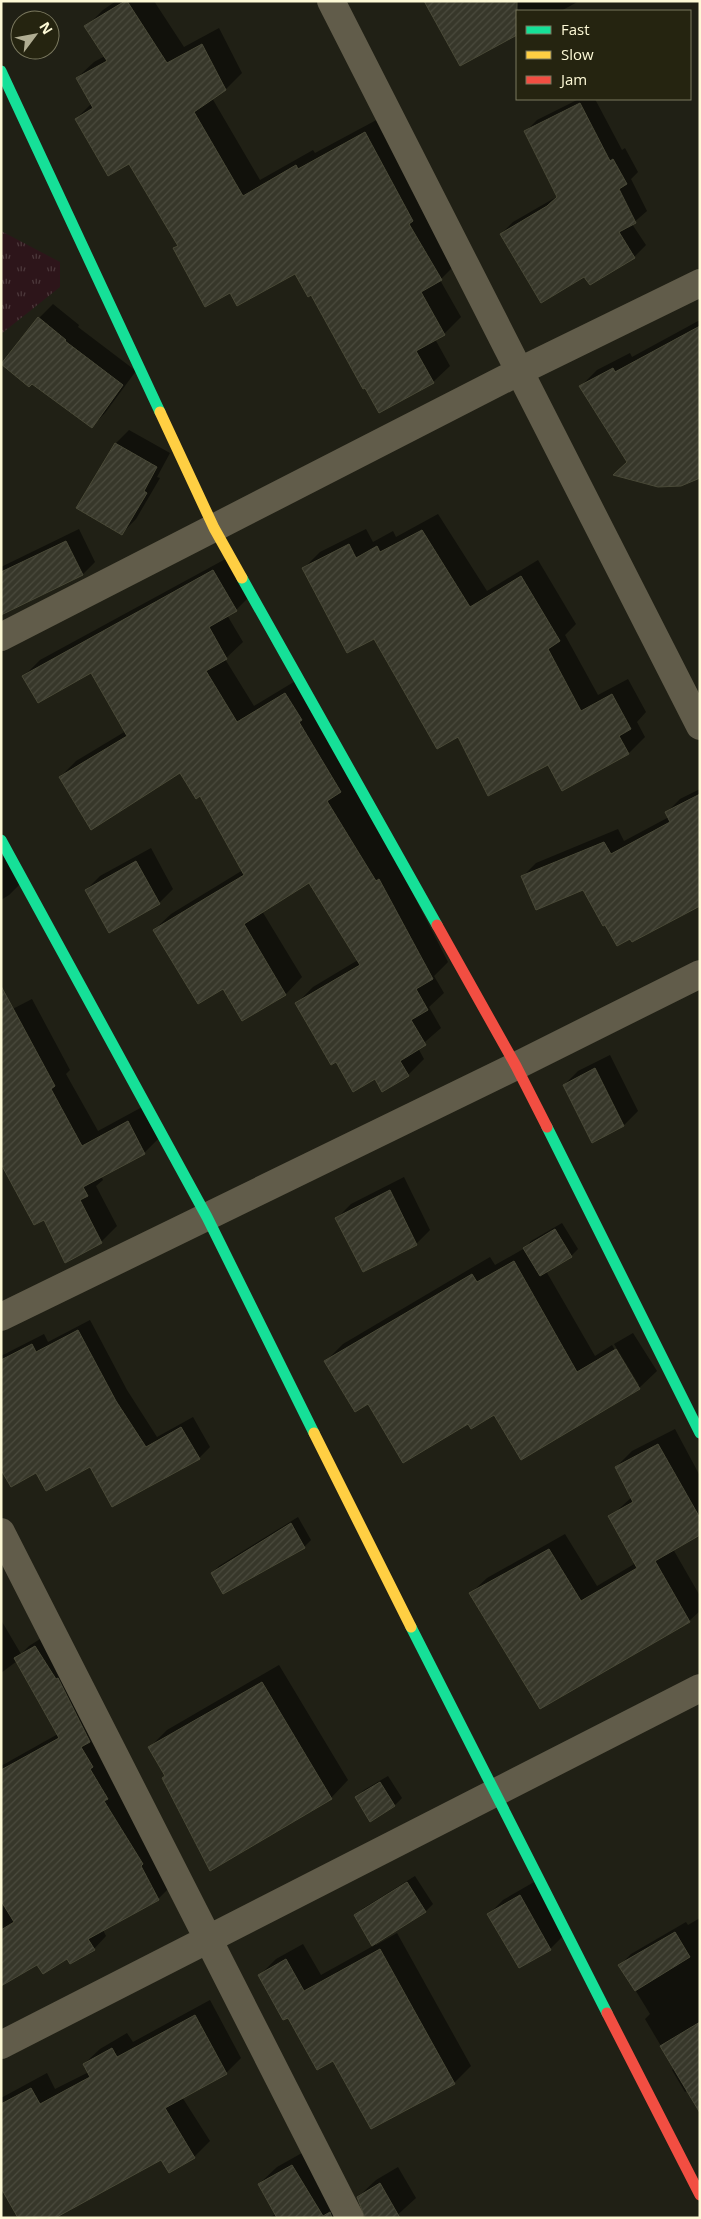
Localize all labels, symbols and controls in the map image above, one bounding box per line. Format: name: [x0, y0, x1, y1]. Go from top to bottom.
north arrow: [10, 10, 60, 60]
legend: [516, 10, 691, 100]
text: N: [35, 18, 58, 38]
text: Fast: [561, 19, 590, 39]
text: Slow: [561, 44, 594, 64]
text: Jam: [559, 69, 587, 89]

